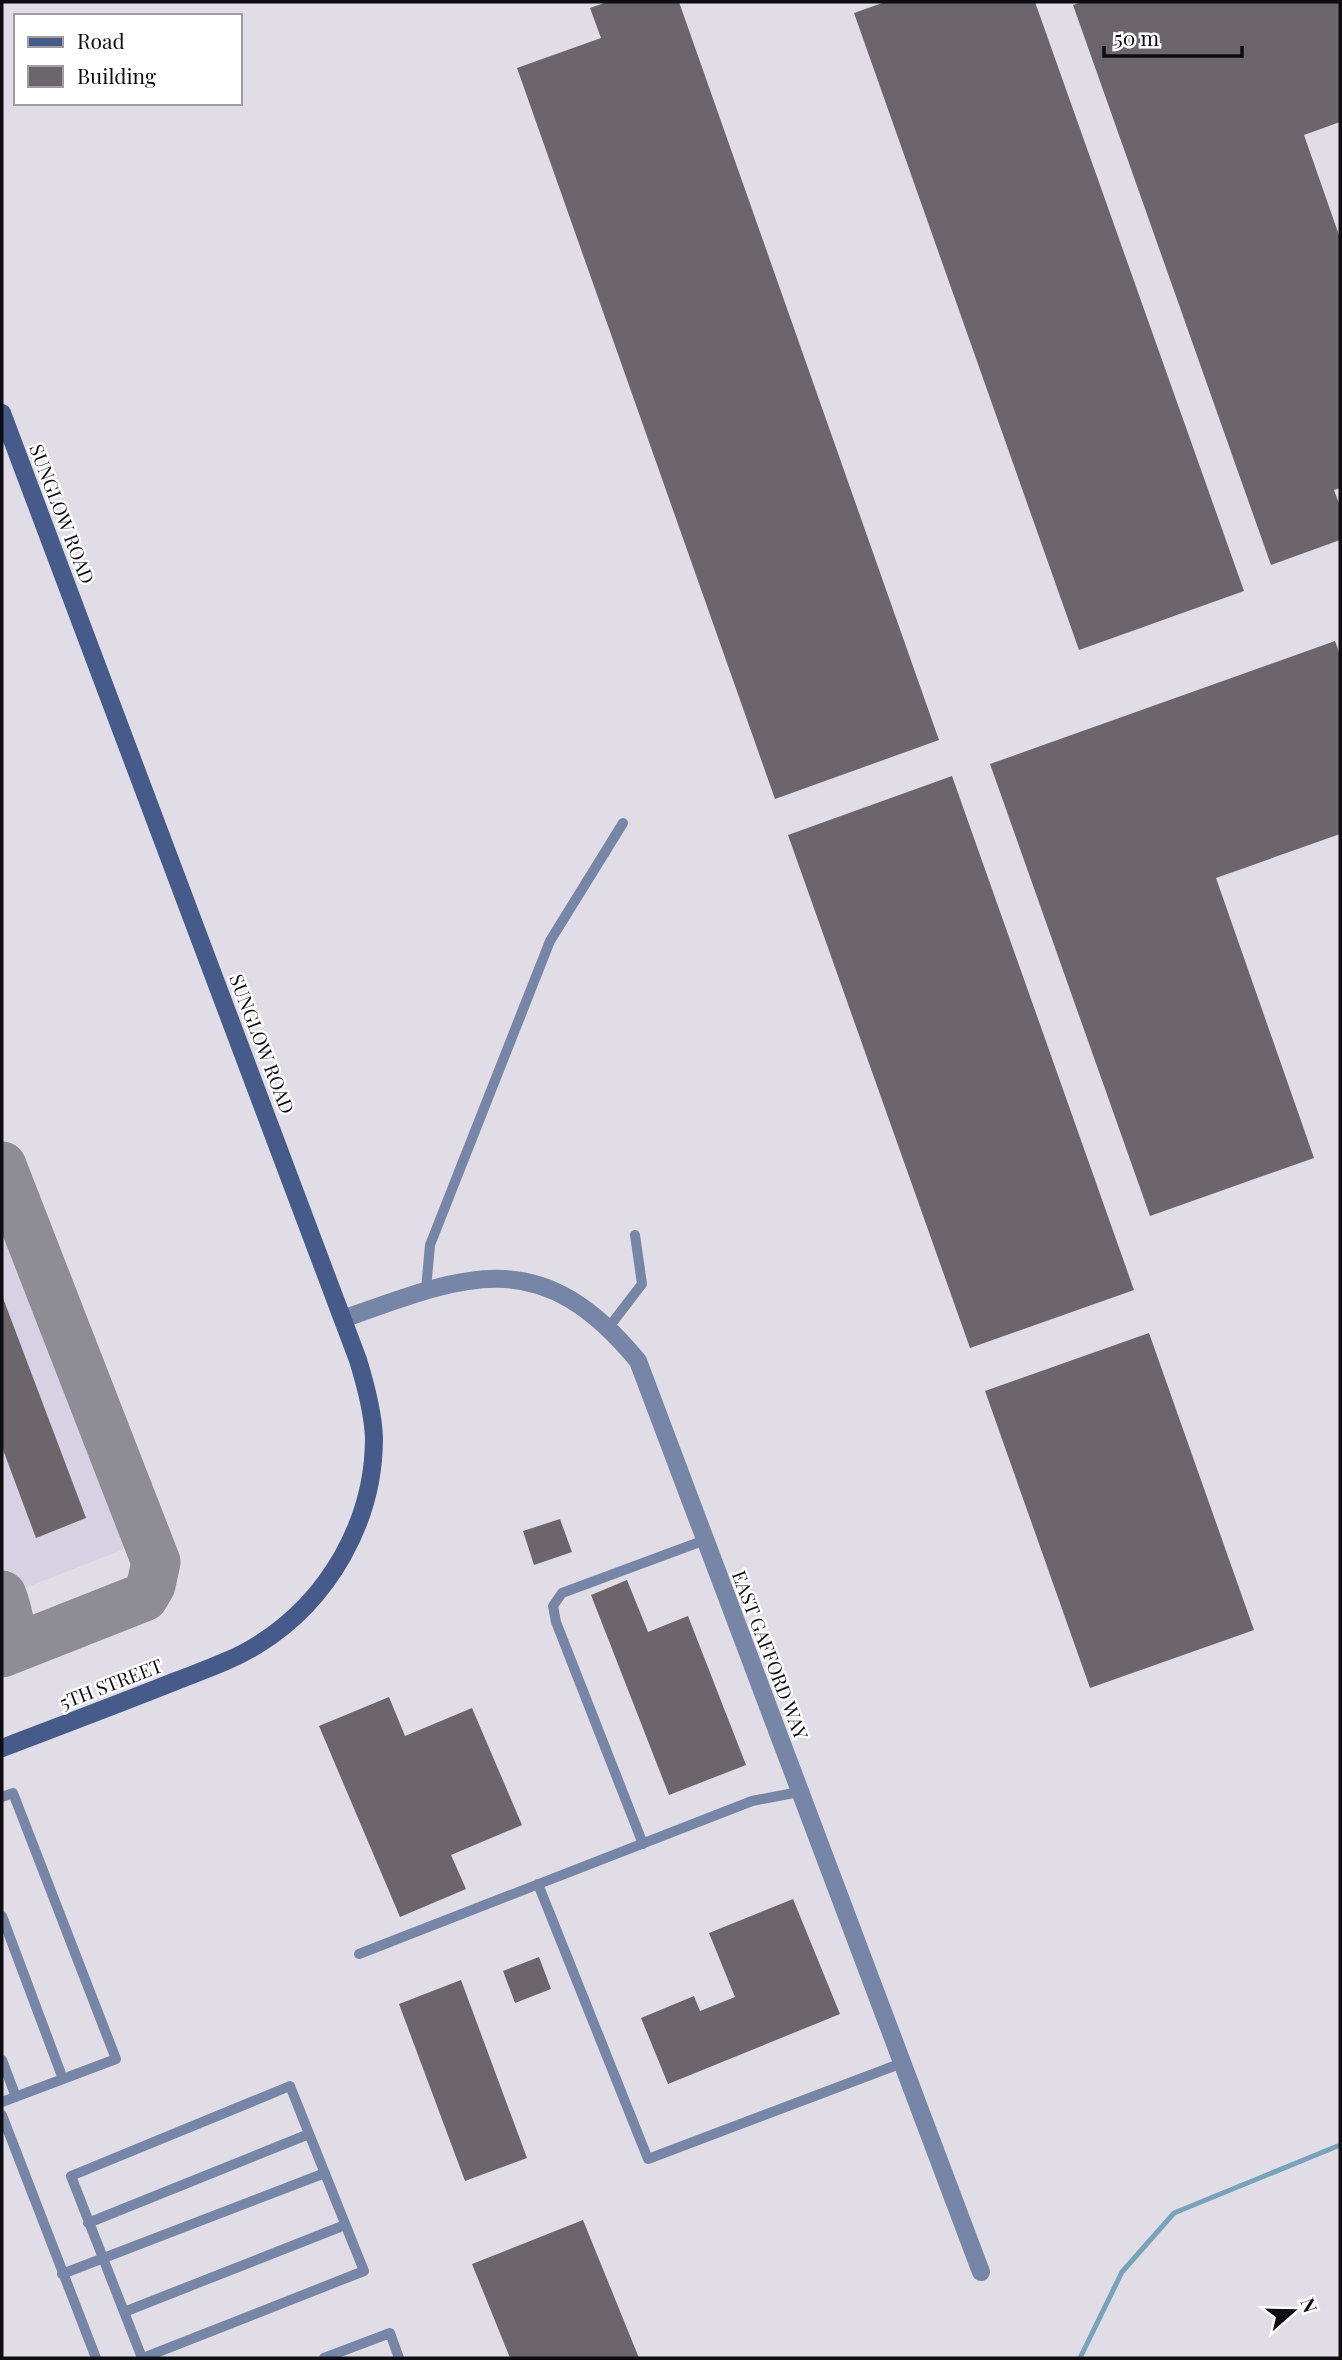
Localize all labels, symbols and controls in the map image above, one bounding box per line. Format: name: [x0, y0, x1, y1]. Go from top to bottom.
legend: [14, 14, 242, 105]
scale bar: [1104, 14, 1242, 58]
text: 50 m: [1114, 23, 1160, 51]
text: Road: [77, 26, 125, 54]
text: Building: [77, 61, 156, 89]
street label: SUNGLOW ROAD: [24, 440, 102, 587]
street label: SUNGLOW ROAD: [224, 970, 302, 1117]
street label: EAST GAFFORD WAY: [727, 1567, 815, 1743]
street label: 5TH STREET: [56, 1651, 166, 1715]
north arrow: [1258, 2276, 1328, 2346]
text: N: [1295, 2294, 1325, 2316]

